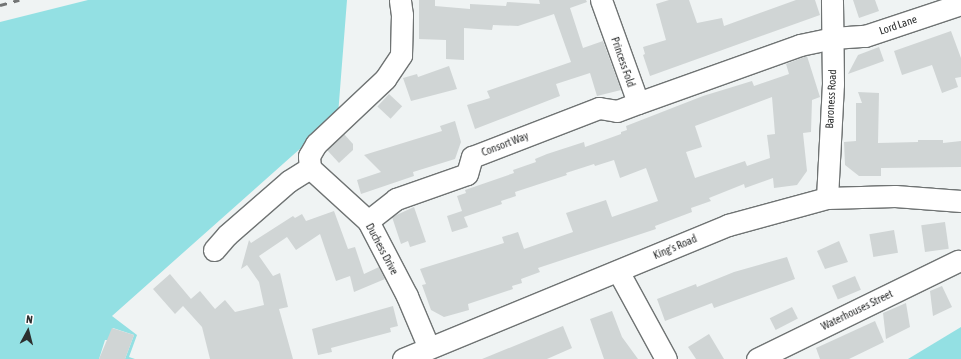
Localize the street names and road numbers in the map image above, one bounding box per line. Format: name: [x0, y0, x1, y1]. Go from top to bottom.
street label: Lord Lane: [877, 12, 919, 38]
street label: Princess Fold: [608, 35, 638, 89]
street label: Baroness Road: [823, 69, 839, 129]
street label: Consort Way: [479, 129, 531, 159]
street label: Duchess Drive: [363, 221, 401, 277]
street label: King's Road: [651, 232, 699, 262]
street label: Waterhouses Street: [819, 287, 895, 333]

